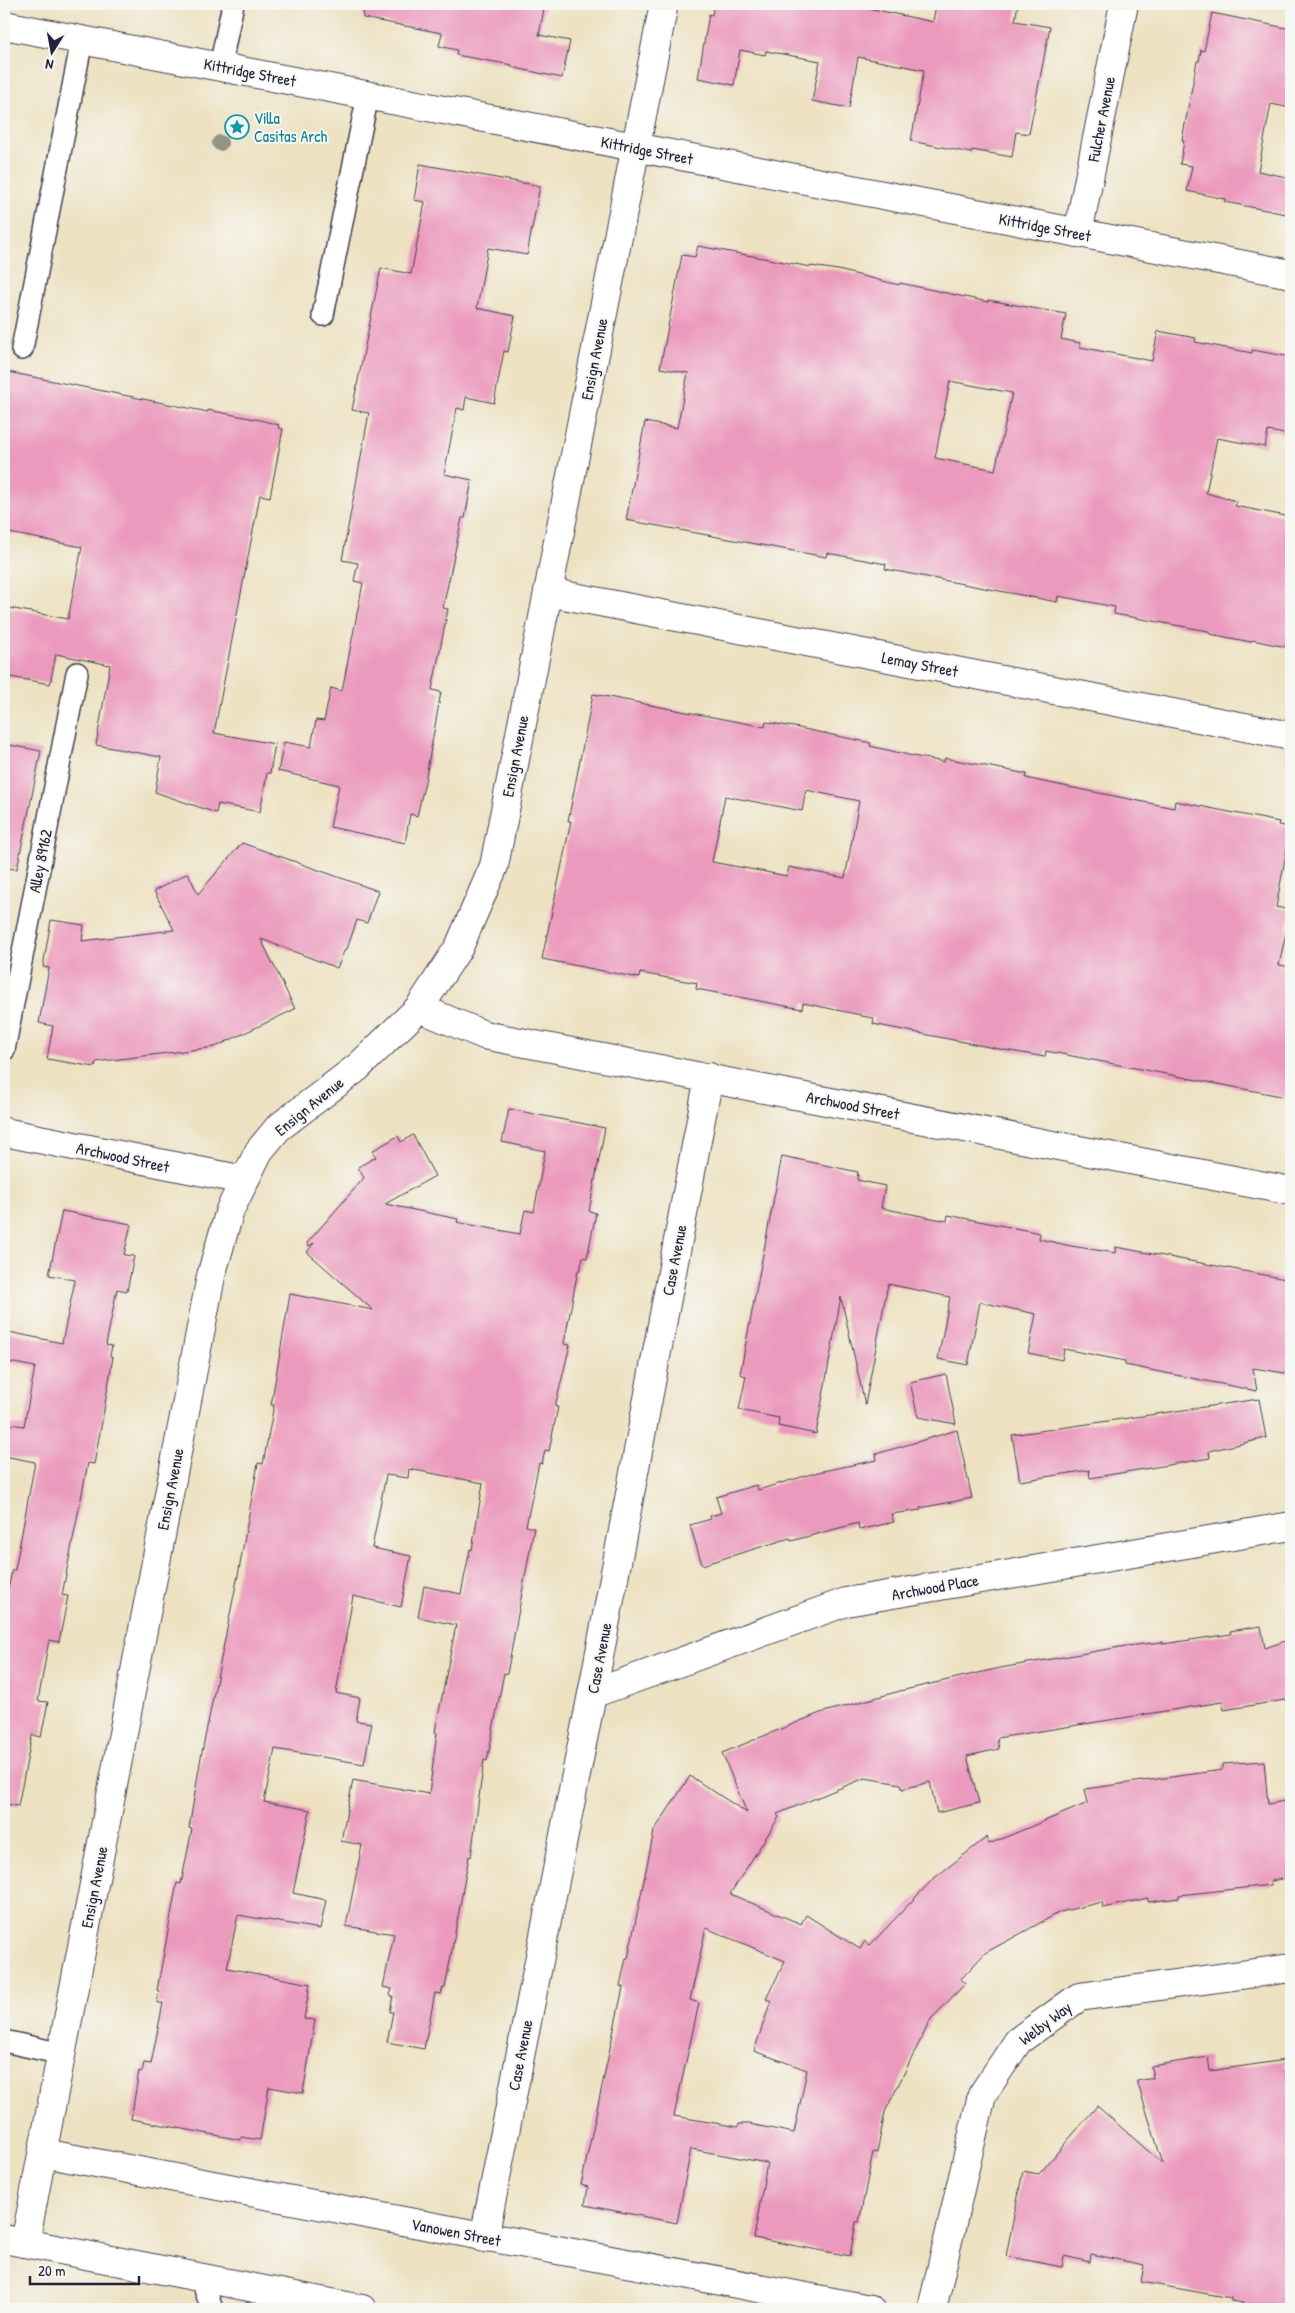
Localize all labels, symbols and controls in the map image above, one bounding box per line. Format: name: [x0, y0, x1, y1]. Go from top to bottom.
north arrow: [28, 28, 78, 78]
street label: Kittridge Street: [202, 52, 298, 92]
text: N: [43, 55, 55, 75]
street label: Fulcher Avenue: [1082, 74, 1120, 164]
place label: Villa Casitas Arch: [254, 107, 328, 147]
place icon: Villa Casitas Arch: [224, 114, 250, 140]
street label: Kittridge Street: [599, 130, 695, 170]
street label: Kittridge Street: [997, 207, 1093, 247]
street label: Ensign Avenue: [575, 316, 613, 402]
street label: Lemay Street: [880, 646, 960, 682]
street label: Ensign Avenue: [496, 713, 534, 799]
street label: Alley 89162: [23, 827, 57, 895]
street label: Ensign Avenue: [270, 1071, 349, 1141]
street label: Archwood Street: [805, 1085, 902, 1125]
street label: Archwood Street: [75, 1136, 172, 1178]
street label: Case Avenue: [656, 1222, 692, 1297]
street label: Ensign Avenue: [151, 1446, 189, 1532]
street label: Archwood Place: [890, 1568, 981, 1605]
street label: Case Avenue: [581, 1620, 617, 1695]
street label: Ensign Avenue: [75, 1844, 113, 1930]
street label: Welby Way: [1014, 1996, 1076, 2050]
street label: Case Avenue: [502, 2017, 538, 2092]
street label: Vanowen Street: [409, 2213, 503, 2252]
scale bar: [30, 2253, 139, 2285]
text: 20 m: [38, 2260, 65, 2281]

